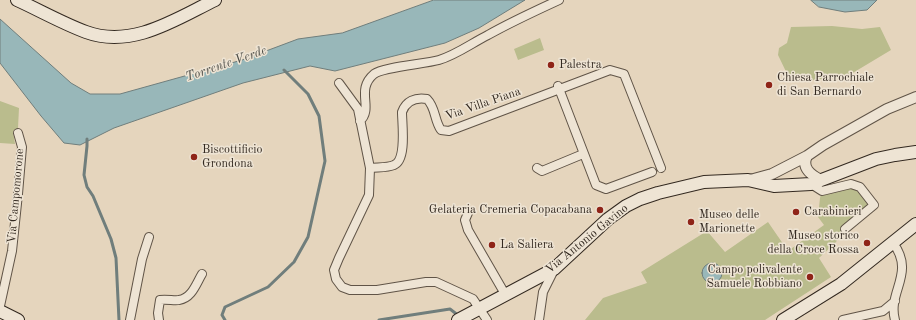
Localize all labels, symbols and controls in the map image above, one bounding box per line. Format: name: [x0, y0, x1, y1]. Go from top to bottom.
water label: Torrente Verde: [183, 43, 269, 85]
place label: Palestra: [559, 58, 602, 72]
marker: Palestra: [546, 60, 556, 70]
place label: Chiesa Parrochiale di San Bernardo: [777, 71, 874, 99]
marker: Chiesa Parrochiale di San Bernardo: [764, 80, 774, 90]
street label: Via Villa Piana: [443, 84, 523, 124]
place label: Biscottificio Grondona: [202, 143, 262, 171]
street label: Via Campomorone: [5, 148, 27, 244]
marker: Biscottificio Grondona: [189, 152, 199, 162]
street label: Via Antonio Gavino: [543, 201, 631, 277]
place label: Gelateria Cremeria Copacabana: [429, 203, 592, 217]
marker: Gelateria Cremeria Copacabana: [595, 205, 605, 215]
place label: Carabinieri: [804, 205, 862, 219]
marker: Carabinieri: [791, 207, 801, 217]
place label: Museo delle Marionette: [699, 208, 759, 236]
marker: Museo delle Marionette: [686, 217, 696, 227]
place label: Museo storico della Croce Rossa: [768, 229, 859, 257]
place label: La Saliera: [500, 238, 554, 252]
marker: Museo storico della Croce Rossa: [862, 238, 872, 248]
marker: La Saliera: [487, 240, 497, 250]
place label: Campo polivalente Samuele Robbiano: [707, 263, 802, 291]
marker: Campo polivalente Samuele Robbiano: [805, 272, 815, 282]

